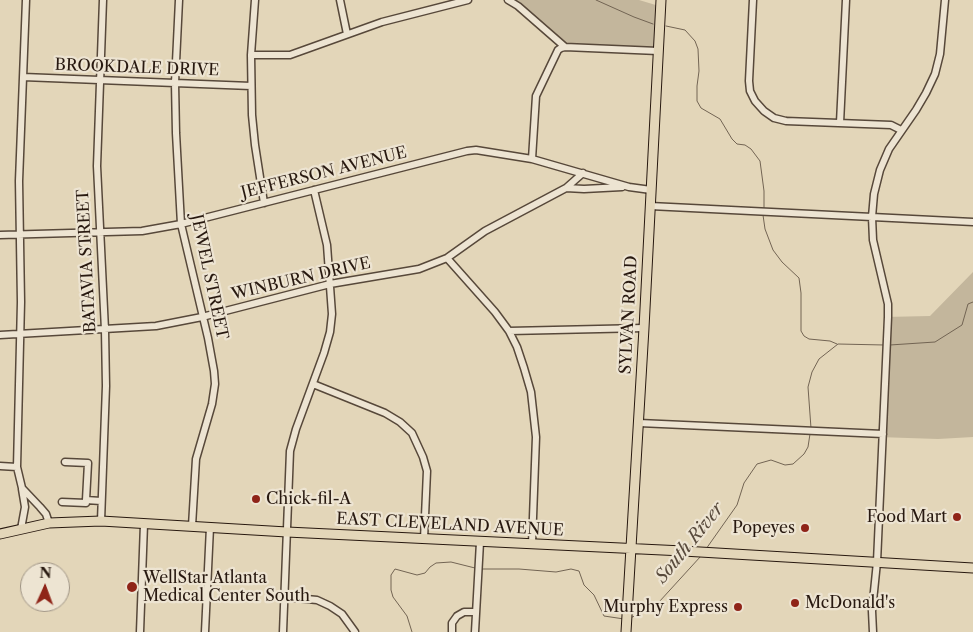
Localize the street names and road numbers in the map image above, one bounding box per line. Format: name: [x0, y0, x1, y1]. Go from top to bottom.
street label: BROOKDALE DRIVE: [54, 56, 220, 80]
street label: JEFFERSON AVENUE: [239, 143, 409, 203]
street label: BATAVIA STREET: [74, 189, 100, 333]
street label: JEWEL STREET: [186, 213, 232, 341]
street label: WINBURN DRIVE: [229, 254, 373, 304]
street label: SYLVAN ROAD: [616, 255, 642, 375]
street label: EAST CLEVELAND AVENUE: [336, 509, 564, 541]

